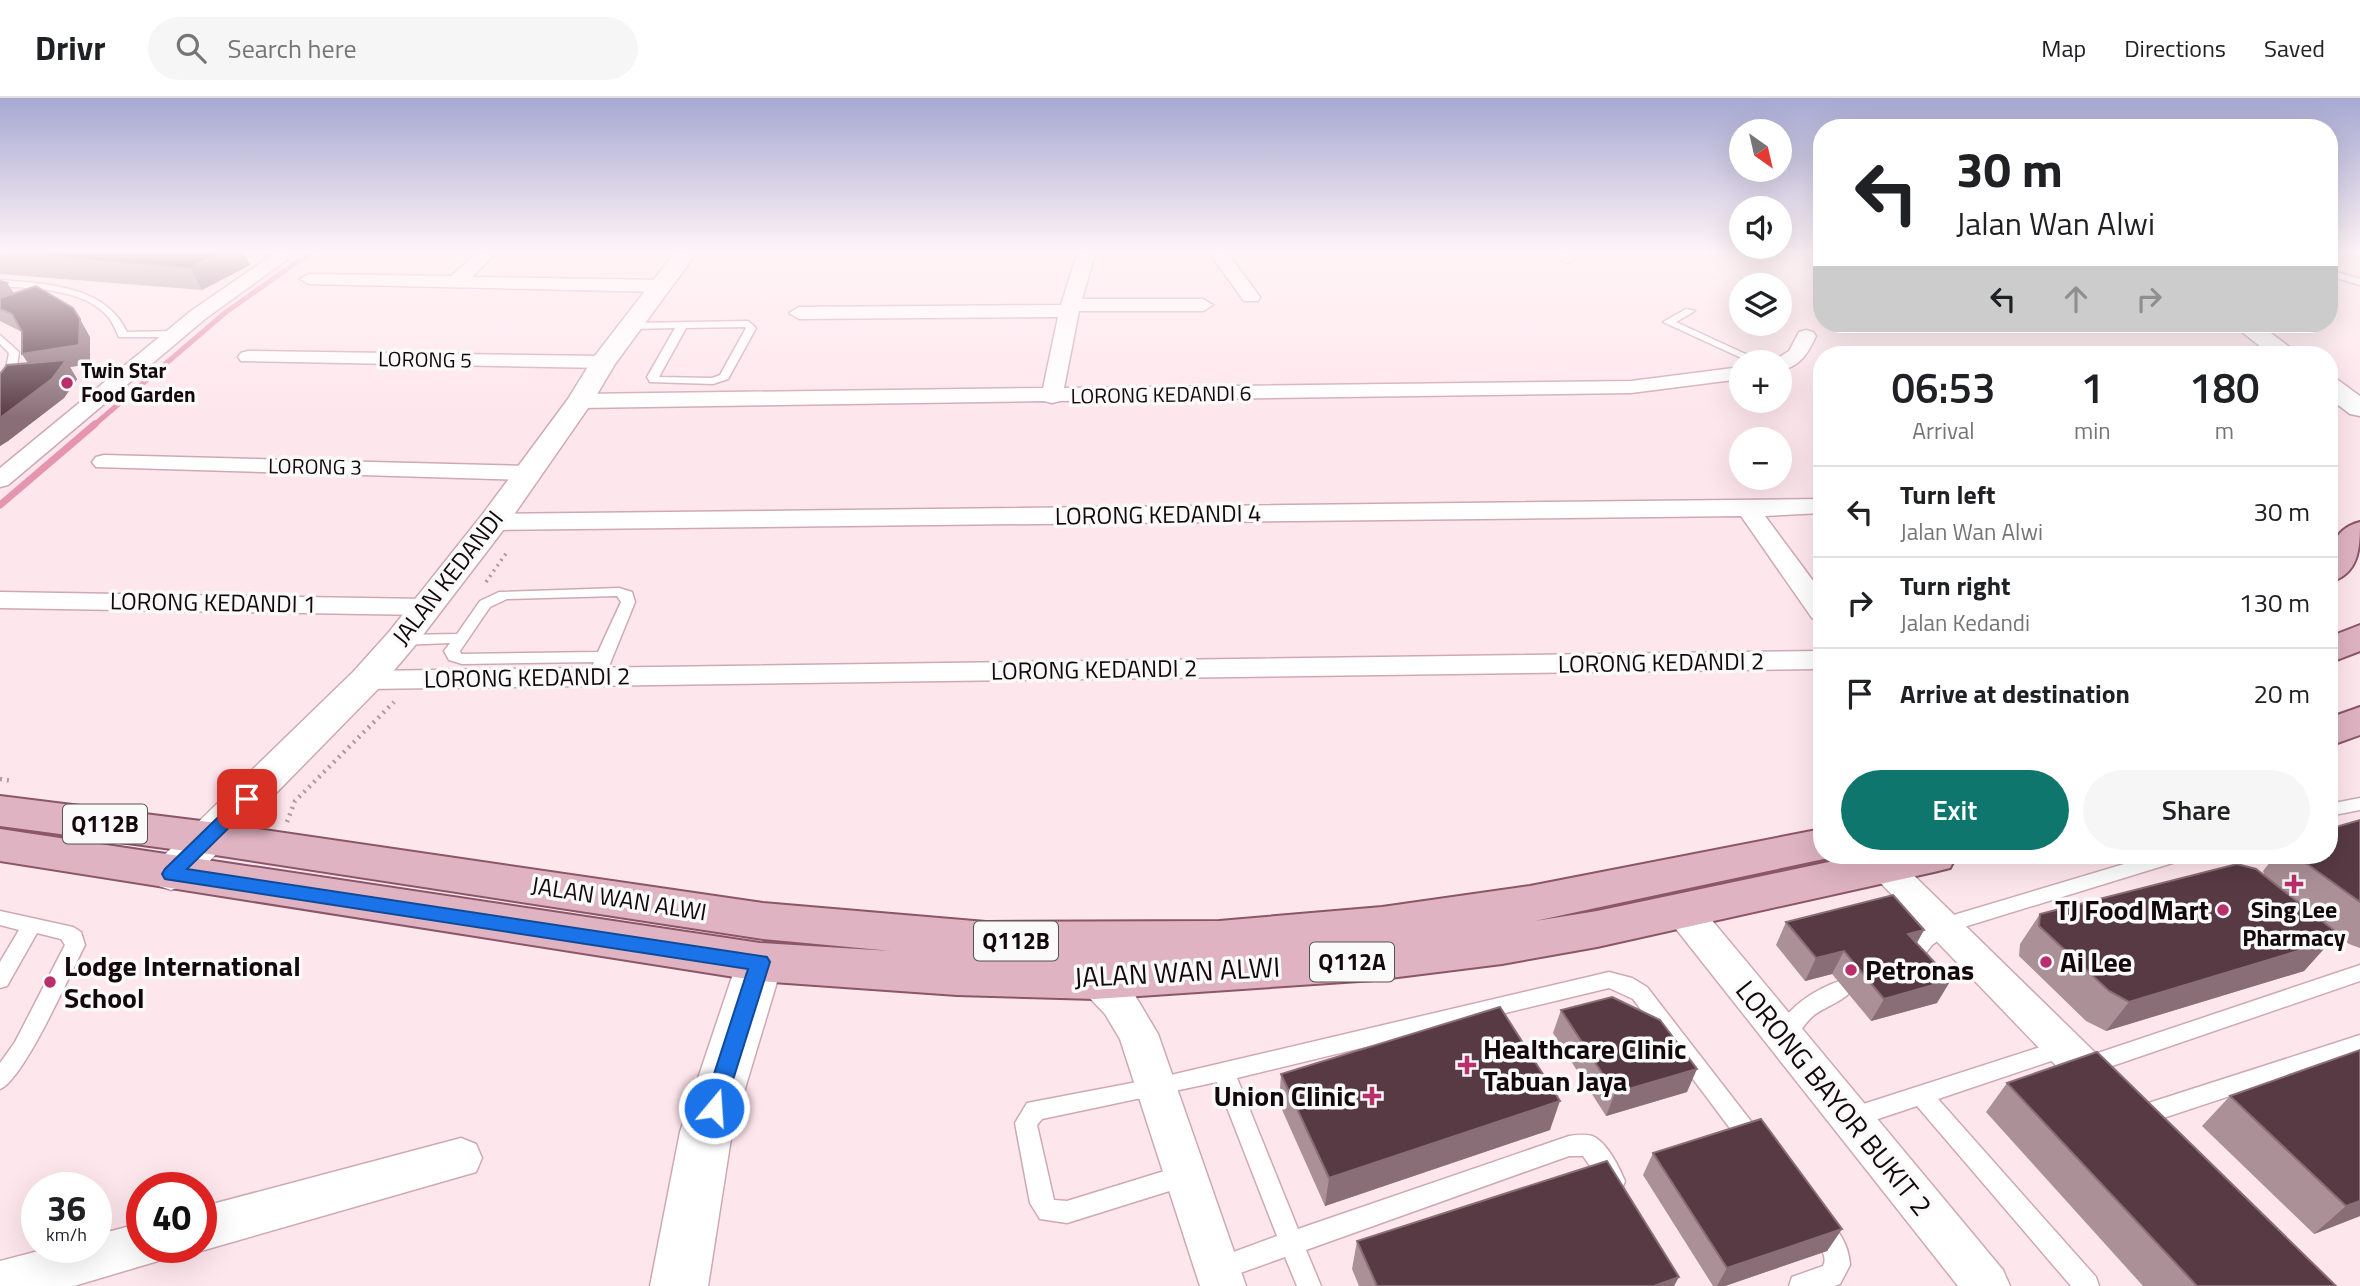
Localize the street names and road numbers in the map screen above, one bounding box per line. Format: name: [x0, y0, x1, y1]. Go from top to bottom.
street label: LORONG 5: [378, 342, 472, 376]
street label: LORONG KEDANDI 6: [1070, 376, 1252, 412]
street label: LORONG 3: [268, 449, 362, 483]
street label: LORONG KEDANDI 4: [1054, 494, 1262, 534]
street label: JALAN KEDANDI: [383, 502, 511, 653]
street label: LORONG KEDANDI 1: [109, 582, 317, 622]
street label: LORONG KEDANDI 2: [1557, 642, 1765, 682]
street label: LORONG KEDANDI 2: [990, 649, 1198, 689]
street label: LORONG KEDANDI 2: [423, 657, 631, 697]
road number: Q112B: [63, 804, 147, 844]
street label: JALAN WAN ALWI: [529, 866, 709, 930]
road number: Q112B: [974, 922, 1058, 960]
road number: Q112A: [1310, 942, 1394, 982]
street label: JALAN WAN ALWI: [1073, 945, 1281, 998]
street label: LORONG BAYOR BUKIT 2: [1726, 970, 1943, 1225]

